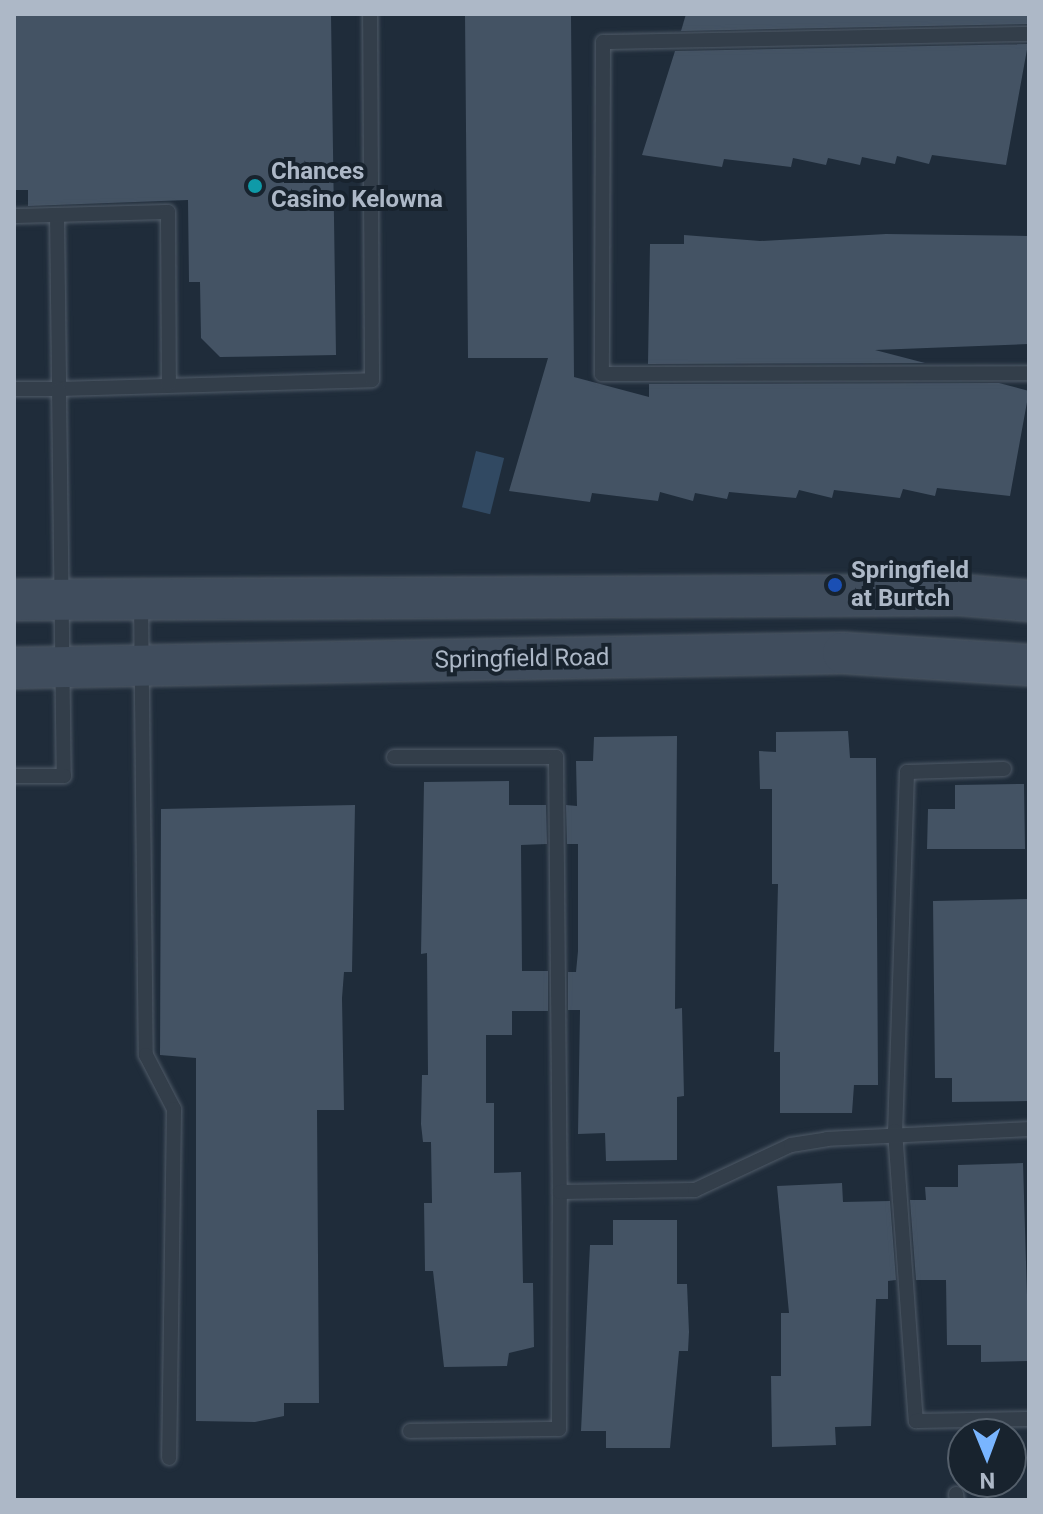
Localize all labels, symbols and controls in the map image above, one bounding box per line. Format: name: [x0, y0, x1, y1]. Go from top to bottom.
place label: Chances Casino Kelowna: [271, 158, 443, 214]
marker: Chances Casino Kelowna: [246, 177, 264, 195]
place label: Springfield at Burtch: [851, 557, 969, 613]
marker: Springfield at Burtch: [826, 576, 844, 594]
street label: Springfield Road: [434, 643, 610, 675]
north arrow: [947, 1418, 1027, 1498]
text: N: [979, 1468, 995, 1493]

